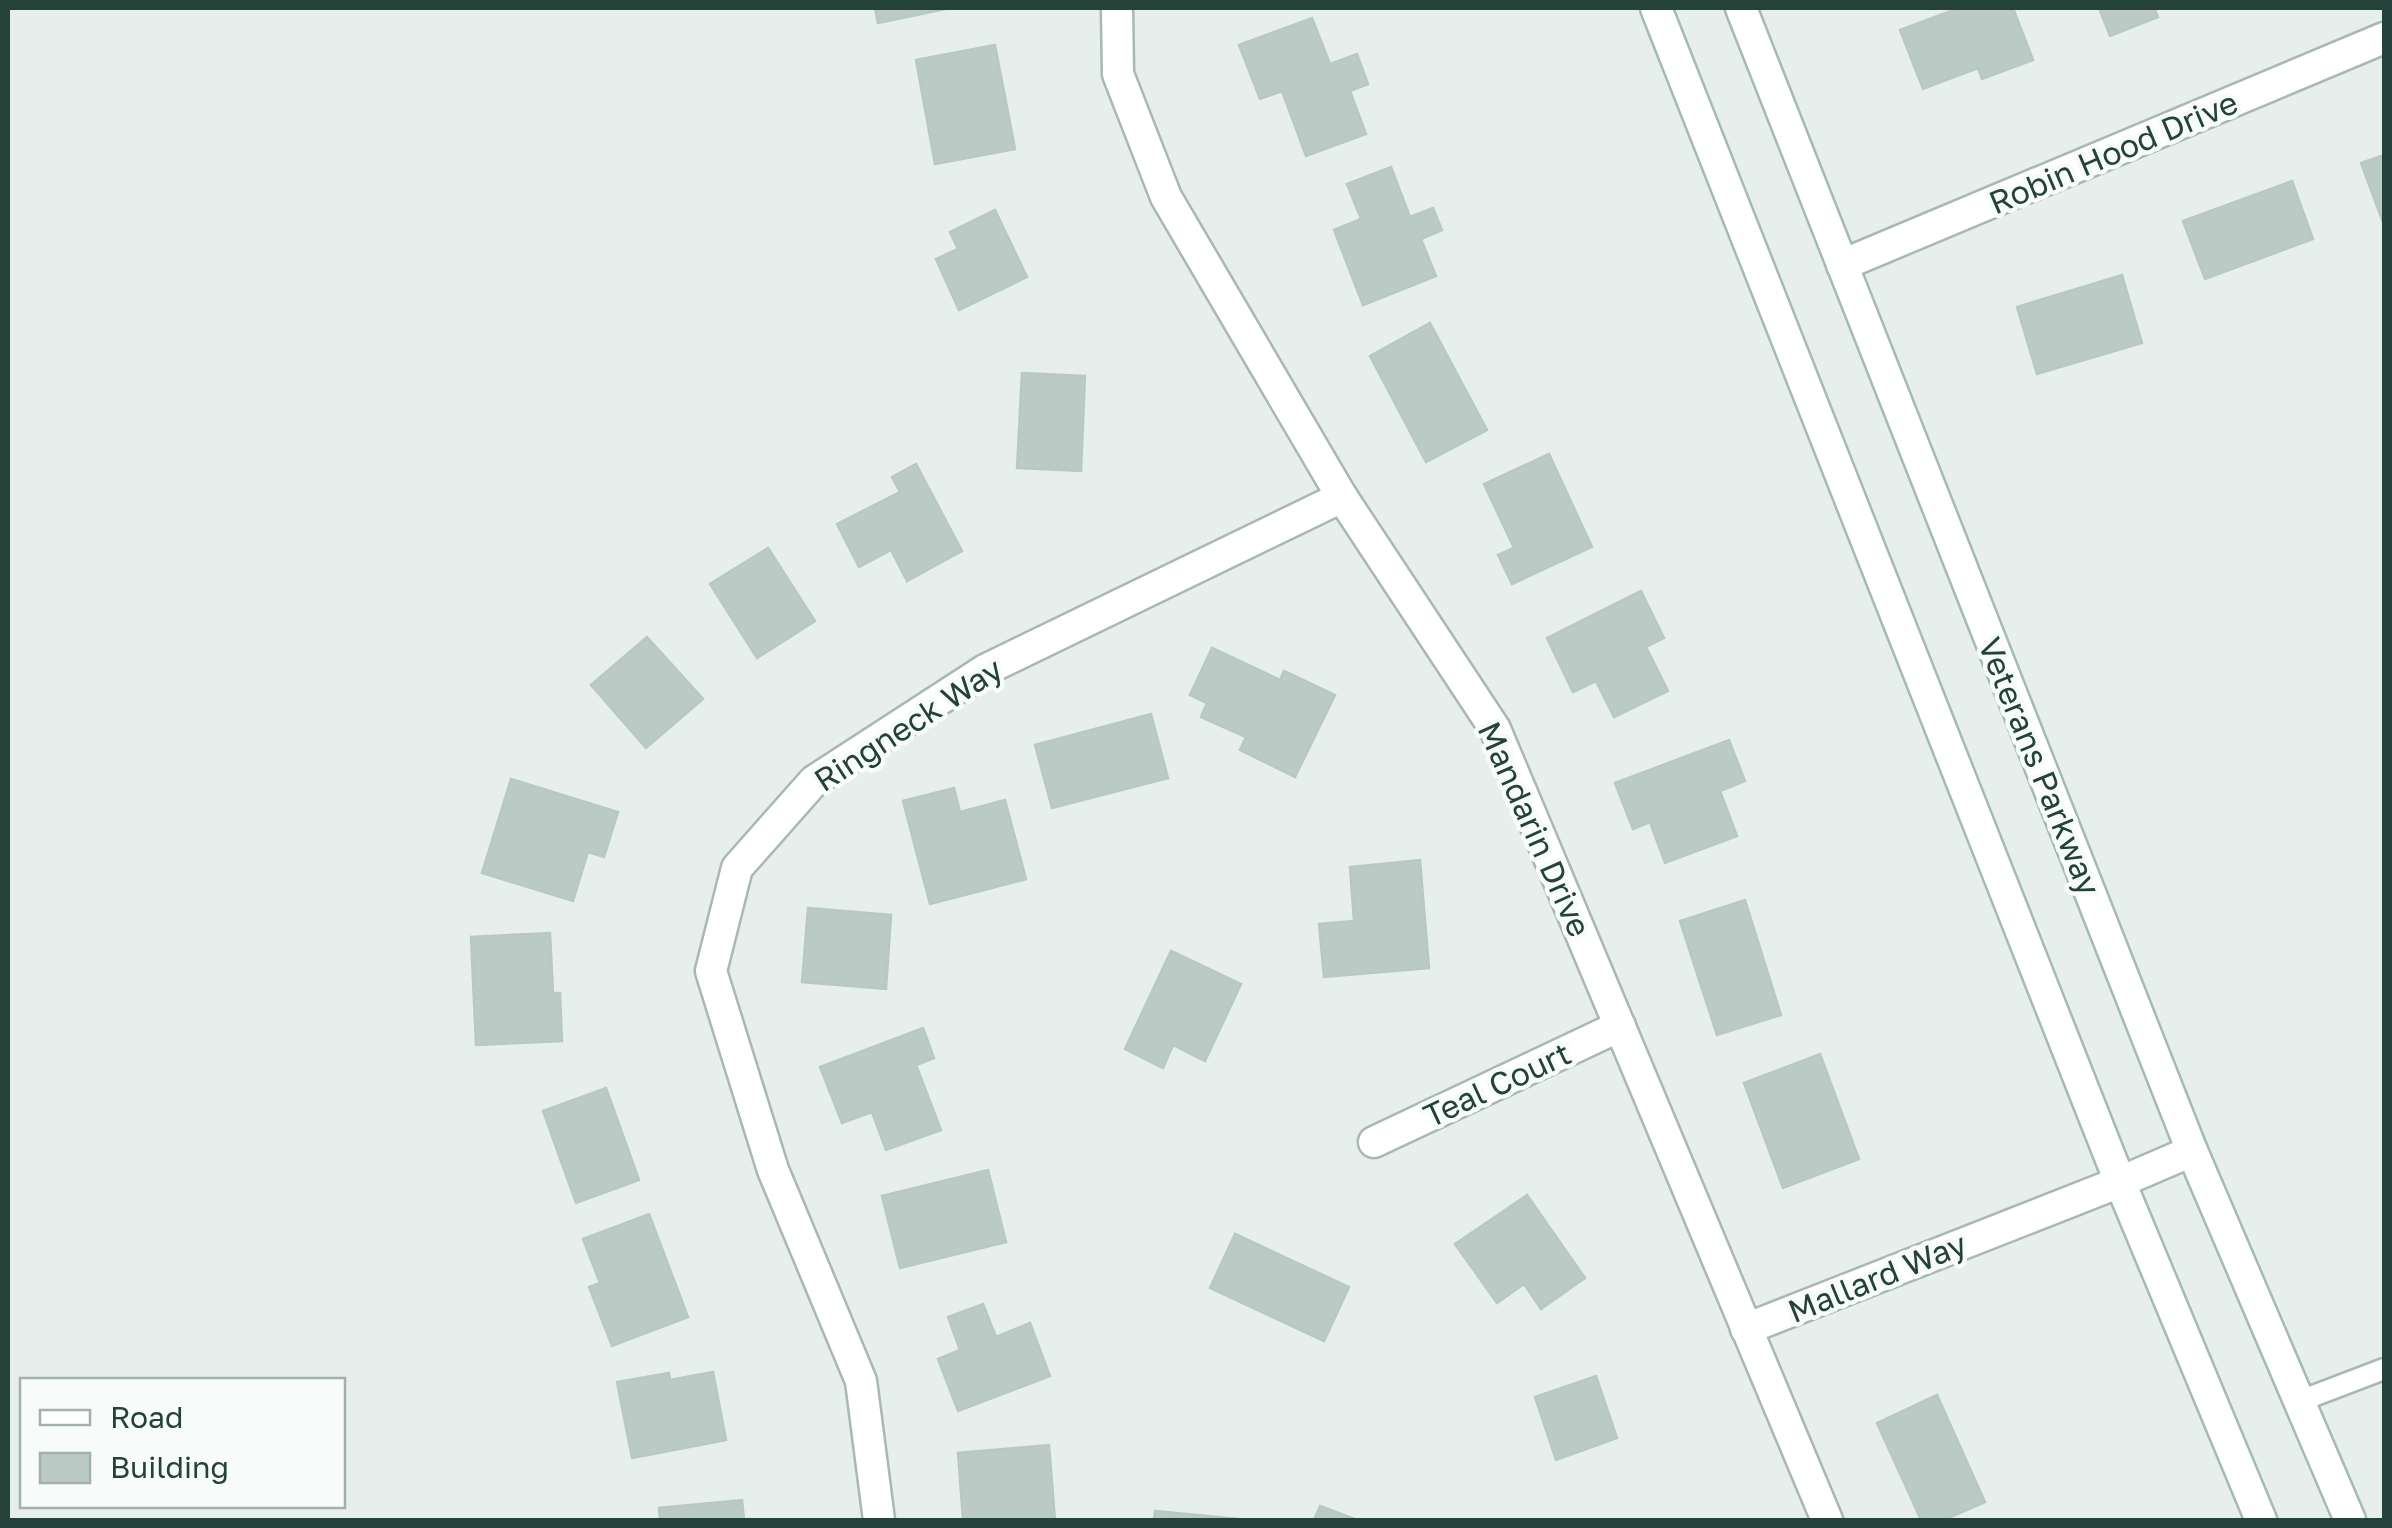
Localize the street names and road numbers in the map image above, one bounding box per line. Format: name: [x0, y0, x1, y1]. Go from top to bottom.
street label: Robin Hood Drive: [1983, 82, 2243, 222]
street label: Veterans Parkway: [1971, 632, 2109, 900]
street label: Ringneck Way: [807, 649, 1009, 799]
street label: Mandarin Drive: [1471, 716, 1599, 942]
street label: Teal Court: [1417, 1033, 1577, 1135]
street label: Mallard Way: [1782, 1224, 1972, 1330]

